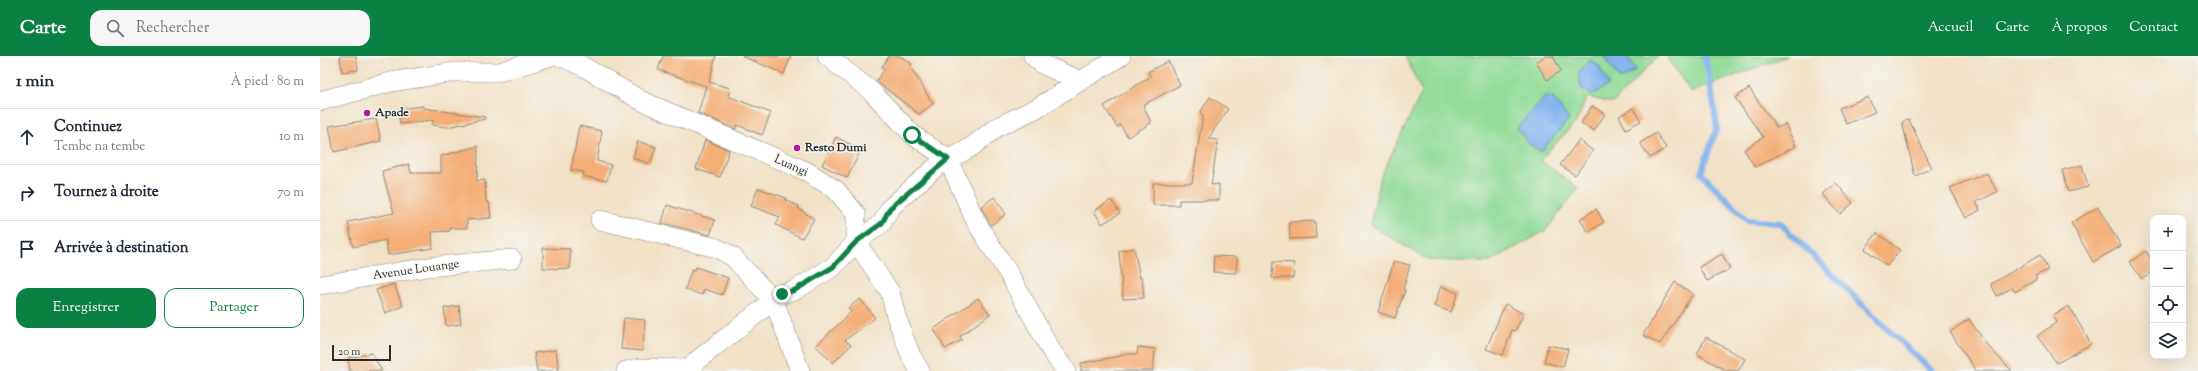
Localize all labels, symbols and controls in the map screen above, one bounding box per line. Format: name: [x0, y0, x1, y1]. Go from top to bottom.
search box: [90, 10, 370, 46]
text: Carte: [20, 15, 66, 42]
icon: search: [104, 17, 126, 39]
text: Rechercher: [136, 18, 209, 39]
text: Accueil: [1928, 18, 1973, 38]
text: Carte: [1995, 18, 2029, 38]
text: À propos: [2051, 18, 2107, 38]
text: Contact: [2129, 18, 2178, 38]
text: 1 min: [16, 70, 54, 94]
text: À pied · 80 m: [231, 73, 304, 91]
place label: Apade: [374, 104, 409, 122]
marker: Apade: [362, 108, 372, 118]
text: Continuez: [54, 117, 122, 138]
icon: ahead: [16, 126, 38, 148]
route start: [903, 126, 921, 144]
text: 10 m: [279, 128, 304, 146]
text: Tembe na tembe: [54, 138, 145, 156]
place label: Resto Dumi: [804, 139, 867, 157]
marker: Resto Dumi: [792, 143, 802, 153]
street label: Luangi: [771, 150, 812, 182]
icon: right: [16, 182, 38, 204]
text: Tournez à droite: [54, 182, 159, 203]
text: 70 m: [277, 184, 304, 202]
map controls: [2150, 215, 2186, 359]
button: +: [2150, 215, 2186, 251]
icon: arrive: [16, 238, 38, 260]
text: Arrivée à destination: [54, 238, 189, 259]
button: −: [2150, 251, 2186, 287]
street label: Avenue Louange: [372, 255, 461, 285]
route end: [773, 285, 791, 303]
button: locate: [2150, 287, 2186, 323]
button: Enregistrer: [16, 288, 156, 328]
button: Partager: [164, 288, 304, 328]
button: layers: [2150, 323, 2186, 359]
scale bar: [332, 343, 391, 362]
text: 20 m: [338, 344, 360, 360]

